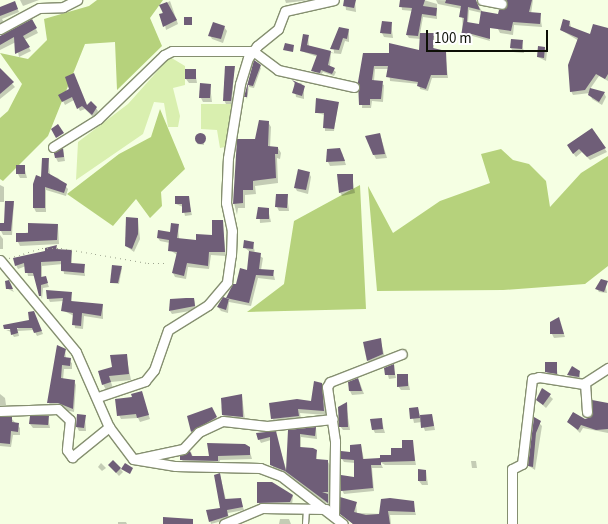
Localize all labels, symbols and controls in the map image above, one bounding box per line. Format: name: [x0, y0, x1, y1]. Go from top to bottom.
scale bar: [428, 20, 550, 52]
text: 100 m: [434, 28, 472, 49]

